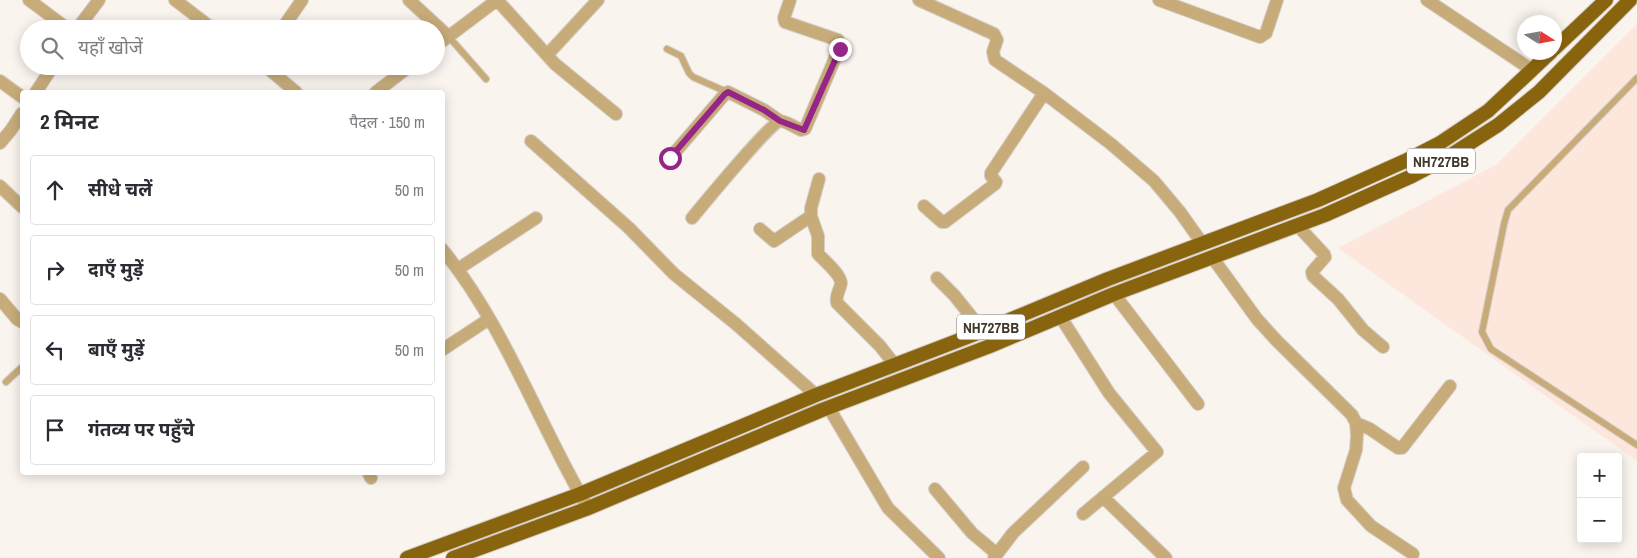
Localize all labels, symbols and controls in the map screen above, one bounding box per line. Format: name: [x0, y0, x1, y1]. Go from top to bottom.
north arrow: [1517, 15, 1562, 60]
search box: [20, 20, 445, 75]
icon: search: [38, 34, 66, 62]
text: यहाँ खोजें: [78, 34, 143, 60]
route end: [829, 38, 852, 61]
text: 2 मिनट: [40, 107, 98, 136]
text: पैदल · 150 m: [349, 111, 425, 133]
route start: [659, 147, 682, 170]
road number: NH727BB: [1407, 148, 1475, 174]
icon: ahead: [41, 176, 69, 204]
text: सीधे चलें: [88, 176, 152, 202]
text: 50 m: [395, 179, 424, 201]
icon: right: [41, 256, 69, 284]
text: दाएँ मुड़ें: [88, 256, 143, 282]
text: 50 m: [395, 259, 424, 281]
road number: NH727BB: [957, 314, 1025, 340]
icon: left: [41, 336, 69, 364]
text: बाएँ मुड़ें: [88, 336, 144, 362]
text: 50 m: [395, 339, 424, 361]
icon: arrive: [41, 416, 69, 444]
text: गंतव्य पर पहुँचे: [88, 416, 194, 442]
map controls: [1577, 453, 1622, 543]
button: +: [1577, 453, 1622, 498]
button: −: [1577, 498, 1622, 543]

